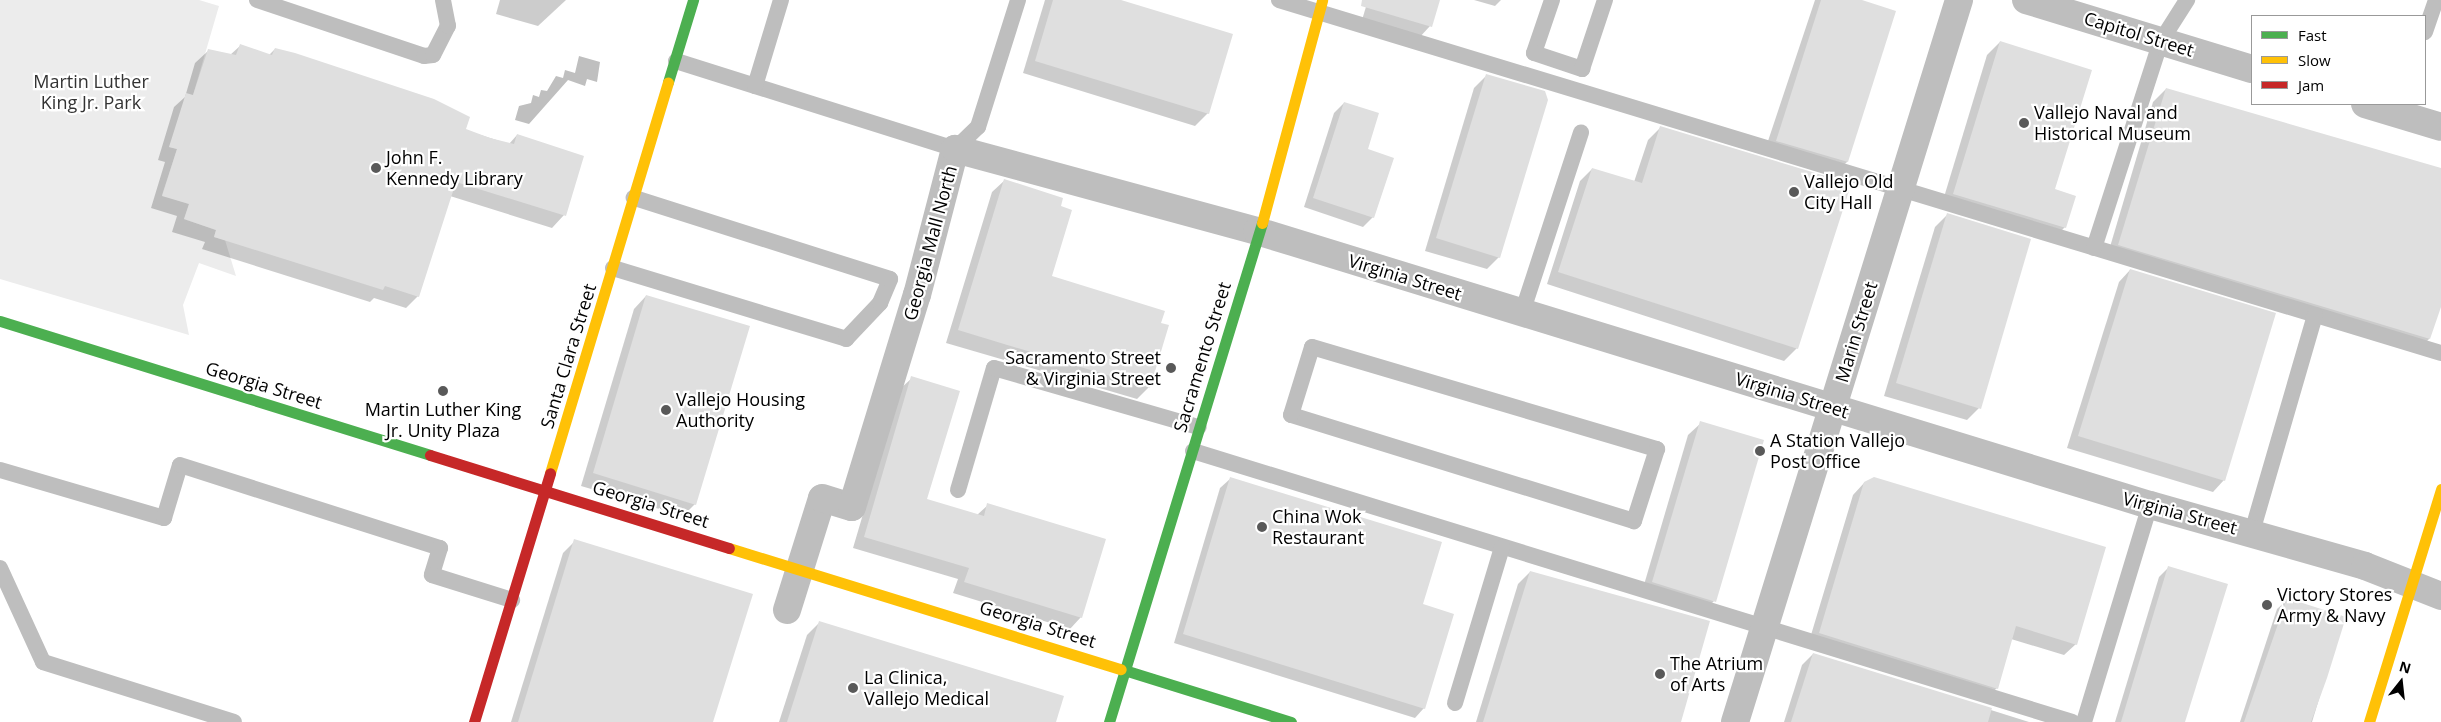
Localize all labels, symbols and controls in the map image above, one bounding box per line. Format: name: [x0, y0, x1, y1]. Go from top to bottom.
street label: Capitol Street: [2082, 7, 2196, 61]
legend: [2251, 15, 2426, 105]
text: Fast: [2298, 25, 2327, 45]
text: Slow: [2298, 50, 2331, 70]
park label: Martin Luther King Jr. Park: [33, 71, 149, 114]
text: Jam: [2298, 75, 2324, 95]
place label: Vallejo Naval and Historical Museum: [2034, 102, 2191, 144]
marker: Vallejo Naval and Historical Museum: [2018, 117, 2030, 129]
place label: John F. Kennedy Library: [386, 147, 523, 190]
marker: John F. Kennedy Library: [370, 162, 382, 174]
street label: Georgia Mall North: [899, 163, 961, 323]
place label: Vallejo Old City Hall: [1804, 171, 1894, 213]
marker: Vallejo Old City Hall: [1788, 186, 1800, 198]
street label: Virginia Street: [1346, 249, 1464, 305]
street label: Sacramento Street: [1169, 279, 1235, 435]
street label: Marin Street: [1830, 279, 1882, 385]
street label: Santa Clara Street: [536, 281, 600, 431]
place label: Sacramento Street & Virginia Street: [1005, 347, 1161, 389]
street label: Georgia Street: [203, 357, 325, 413]
marker: Sacramento Street & Virginia Street: [1165, 362, 1177, 374]
street label: Virginia Street: [1733, 367, 1851, 423]
marker: Martin Luther King Jr. Unity Plaza: [437, 385, 449, 397]
place label: Vallejo Housing Authority: [676, 389, 805, 432]
place label: Martin Luther King Jr. Unity Plaza: [365, 399, 521, 442]
marker: Vallejo Housing Authority: [660, 404, 672, 416]
place label: A Station Vallejo Post Office: [1770, 430, 1905, 472]
marker: A Station Vallejo Post Office: [1754, 445, 1766, 457]
street label: Georgia Street: [590, 476, 712, 532]
street label: Virginia Street: [2120, 487, 2240, 539]
place label: China Wok Restaurant: [1272, 506, 1364, 548]
marker: China Wok Restaurant: [1256, 521, 1268, 533]
place label: Victory Stores Army & Navy: [2277, 584, 2392, 626]
street label: Georgia Street: [977, 596, 1099, 652]
marker: Victory Stores Army & Navy: [2261, 599, 2273, 611]
place label: The Atrium of Arts: [1670, 653, 1763, 696]
text: N: [2397, 656, 2413, 678]
north arrow: [2376, 657, 2426, 707]
place label: La Clinica, Vallejo Medical: [864, 667, 989, 710]
marker: The Atrium of Arts: [1654, 668, 1666, 680]
marker: La Clinica, Vallejo Medical: [846, 681, 860, 695]

